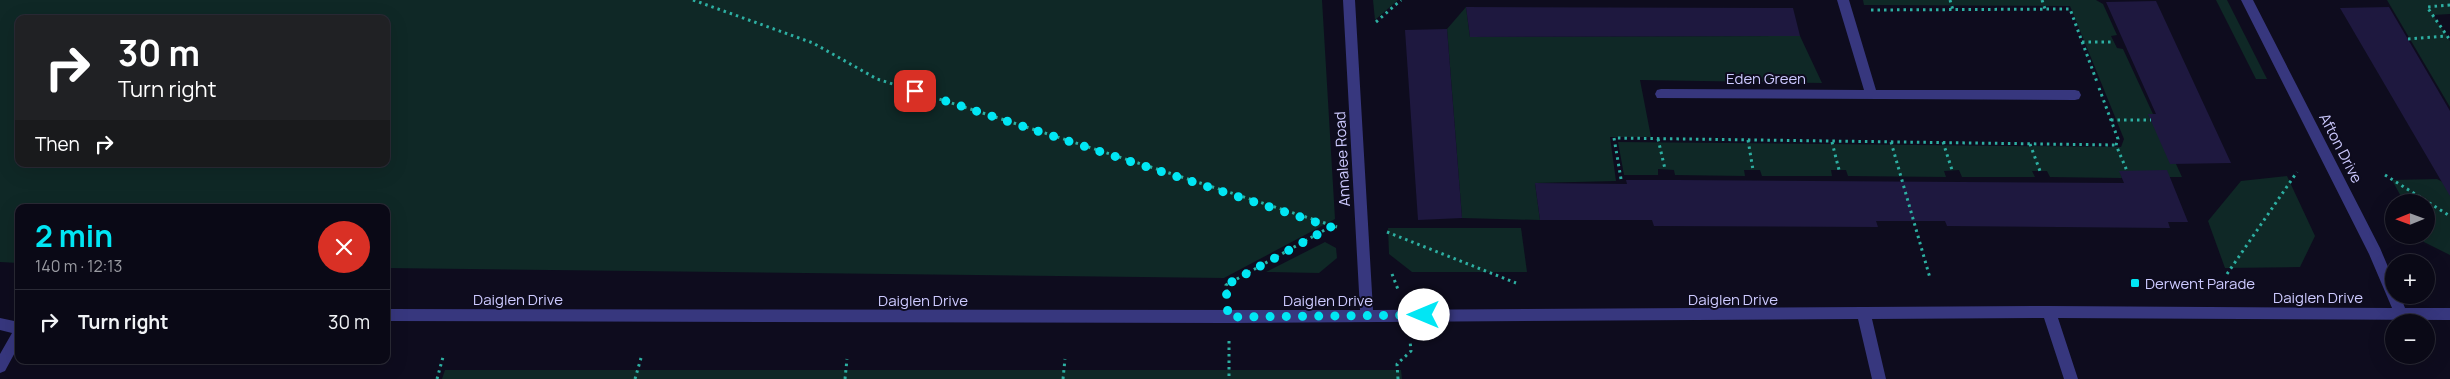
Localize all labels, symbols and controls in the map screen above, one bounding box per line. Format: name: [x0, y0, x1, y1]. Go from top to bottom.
text: 30 m: [118, 29, 200, 77]
icon: right: [35, 35, 100, 100]
street label: Eden Green: [1726, 68, 1806, 89]
pin: [894, 70, 936, 112]
text: Turn right: [118, 74, 216, 104]
icon: arrive: [901, 77, 929, 105]
street label: Afton Drive: [2314, 109, 2368, 187]
street label: Annalee Road: [1329, 111, 1355, 207]
icon: right: [90, 130, 118, 158]
text: Then: [35, 131, 80, 157]
north arrow: [2385, 194, 2435, 244]
map controls: [2385, 194, 2435, 364]
text: 2 min: [35, 215, 113, 256]
button: close: [318, 221, 370, 273]
button: +: [2385, 254, 2435, 304]
text: 140 m · 12:13: [35, 255, 122, 277]
place label: Derwent Parade: [2145, 273, 2255, 294]
marker: Derwent Parade: [2129, 277, 2141, 289]
street label: Daiglen Drive: [2273, 287, 2363, 308]
position arrow: [1397, 288, 1449, 340]
street label: Daiglen Drive: [473, 289, 563, 310]
street label: Daiglen Drive: [1688, 289, 1778, 310]
street label: Daiglen Drive: [878, 290, 968, 311]
street label: Daiglen Drive: [1283, 290, 1373, 311]
icon: right: [35, 308, 63, 336]
text: Turn right: [78, 309, 168, 335]
text: 30 m: [328, 309, 370, 335]
button: −: [2385, 314, 2435, 364]

